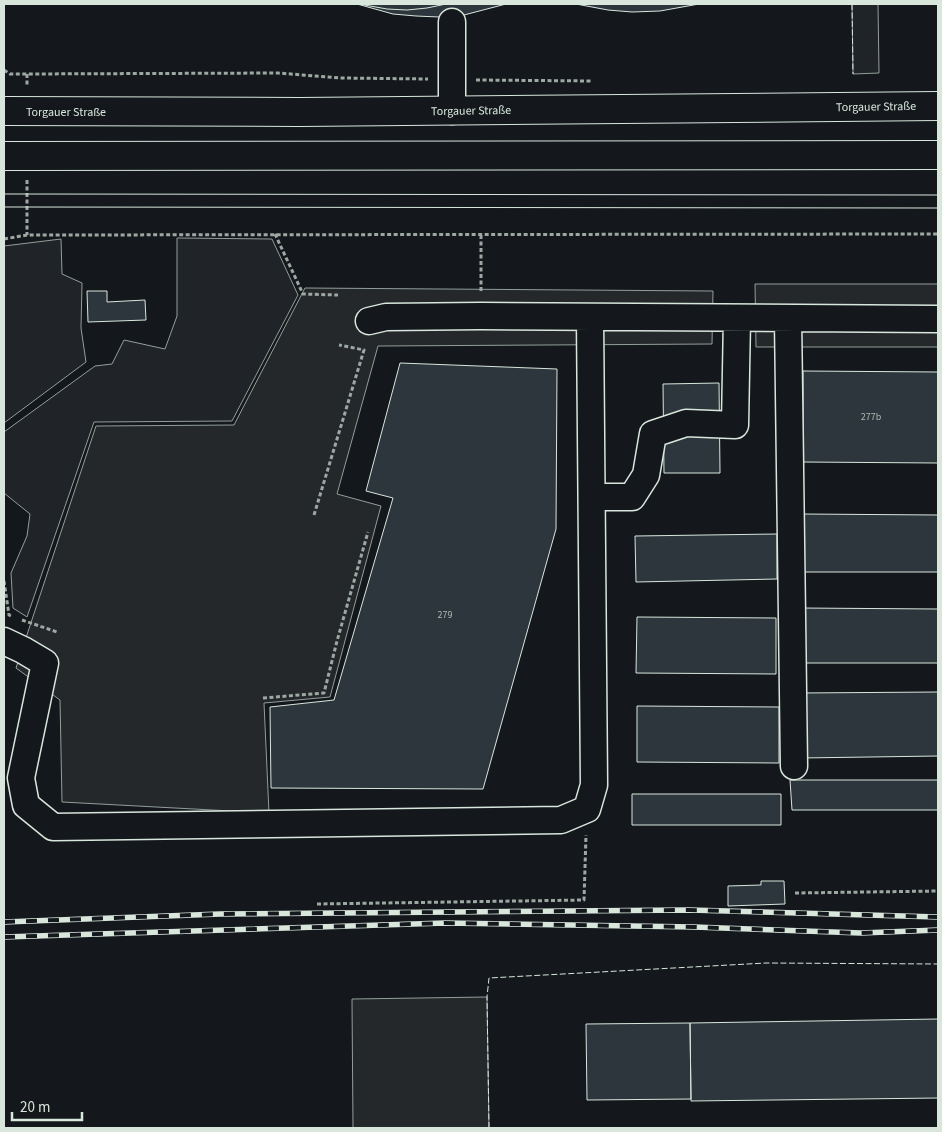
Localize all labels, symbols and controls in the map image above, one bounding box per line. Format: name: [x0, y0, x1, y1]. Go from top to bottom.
street label: Torgauer Straße: [836, 98, 916, 116]
street label: Torgauer Straße: [431, 102, 511, 120]
street label: Torgauer Straße: [26, 104, 106, 121]
house number: 277b: [861, 410, 882, 424]
house number: 279: [438, 608, 452, 622]
scale bar: [12, 1090, 82, 1122]
text: 20 m: [20, 1097, 50, 1118]

